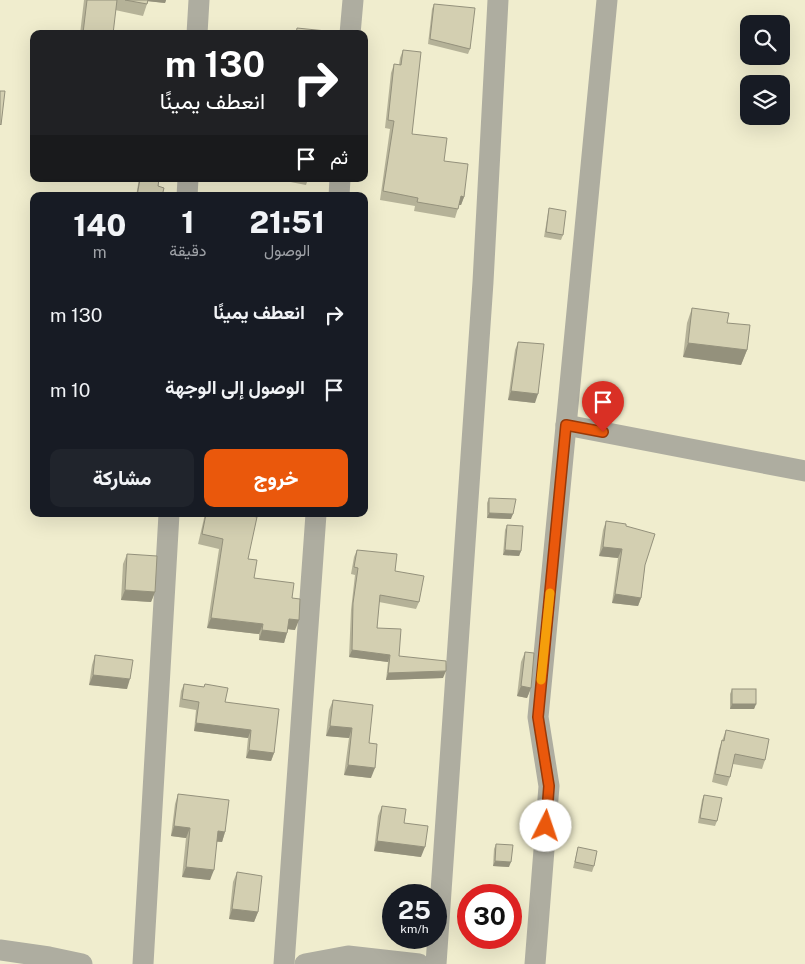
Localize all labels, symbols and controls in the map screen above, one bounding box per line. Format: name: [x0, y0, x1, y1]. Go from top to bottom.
map controls: [740, 15, 790, 125]
button: search: [740, 15, 790, 65]
text: 130 m: [165, 44, 265, 85]
icon: right: [283, 50, 348, 115]
button: layers: [740, 75, 790, 125]
text: انعطف يمينًا: [160, 88, 265, 114]
icon: arrive: [292, 145, 320, 173]
text: ثم: [330, 146, 348, 168]
text: 1: [181, 204, 194, 240]
text: 21:51: [250, 204, 325, 240]
text: 140: [73, 207, 126, 243]
text: دقيقة: [169, 241, 206, 260]
text: الوصول: [264, 241, 310, 260]
text: m: [93, 243, 107, 262]
text: انعطف يمينًا: [213, 301, 305, 323]
icon: right: [320, 301, 348, 329]
text: 130 m: [50, 304, 102, 326]
text: الوصول إلى الوجهة: [165, 376, 305, 398]
icon: arrive: [320, 376, 348, 404]
text: 10 m: [50, 379, 90, 401]
pin: [582, 381, 624, 432]
icon: arrive: [589, 388, 617, 416]
button: مشاركة: [50, 449, 194, 507]
button: خروج: [204, 449, 348, 507]
position arrow: [519, 799, 571, 851]
speed limit sign: 30: [457, 884, 522, 949]
text: 25: [398, 895, 431, 925]
text: km/h: [400, 922, 429, 936]

